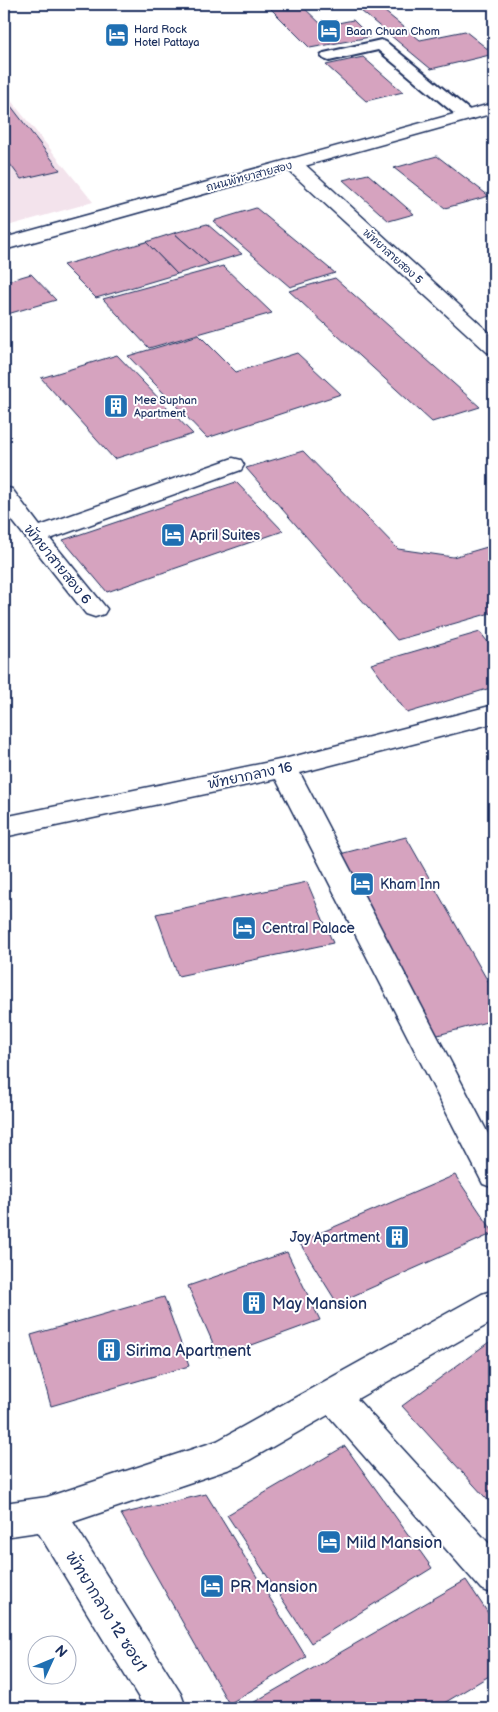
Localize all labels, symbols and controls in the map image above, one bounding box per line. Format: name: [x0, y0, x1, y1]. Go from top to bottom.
hotel icon: Baan Chuan Chom: [316, 18, 342, 44]
hotel icon: Hard Rock Hotel Pattaya: [104, 22, 130, 48]
place label: Hard Rock Hotel Pattaya: [134, 23, 199, 49]
place label: Baan Chuan Chom: [346, 25, 440, 38]
street label: ถนนพัทยาสายสอง: [205, 158, 293, 194]
street label: พัทยาสายสอง 5: [360, 225, 426, 287]
building icon: Mee Suphan Apartment: [103, 393, 129, 419]
place label: Mee Suphan Apartment: [134, 394, 197, 420]
street label: พัทยาสายสอง 6: [20, 521, 95, 608]
hotel icon: April Suites: [160, 522, 186, 548]
place label: April Suites: [190, 527, 260, 544]
street label: พัทยากลาง 16: [206, 758, 294, 793]
hotel icon: Kham Inn: [349, 871, 375, 897]
place label: Kham Inn: [380, 876, 440, 893]
hotel icon: Central Palace: [231, 915, 257, 941]
place label: Central Palace: [262, 920, 355, 937]
building icon: Joy Apartment: [384, 1224, 410, 1250]
place label: Joy Apartment: [290, 1229, 381, 1246]
building icon: May Mansion: [241, 1290, 267, 1316]
place label: May Mansion: [272, 1295, 367, 1314]
building icon: Sirima Apartment: [96, 1337, 122, 1363]
place label: Sirima Apartment: [126, 1342, 251, 1361]
hotel icon: Mild Mansion: [316, 1529, 342, 1555]
place label: Mild Mansion: [346, 1534, 442, 1553]
street label: พัทยากลาง 12 ซอย1: [61, 1547, 152, 1676]
hotel icon: PR Mansion: [199, 1573, 225, 1599]
place label: PR Mansion: [230, 1578, 317, 1597]
north arrow: [28, 1634, 78, 1684]
text: N: [51, 1642, 71, 1661]

